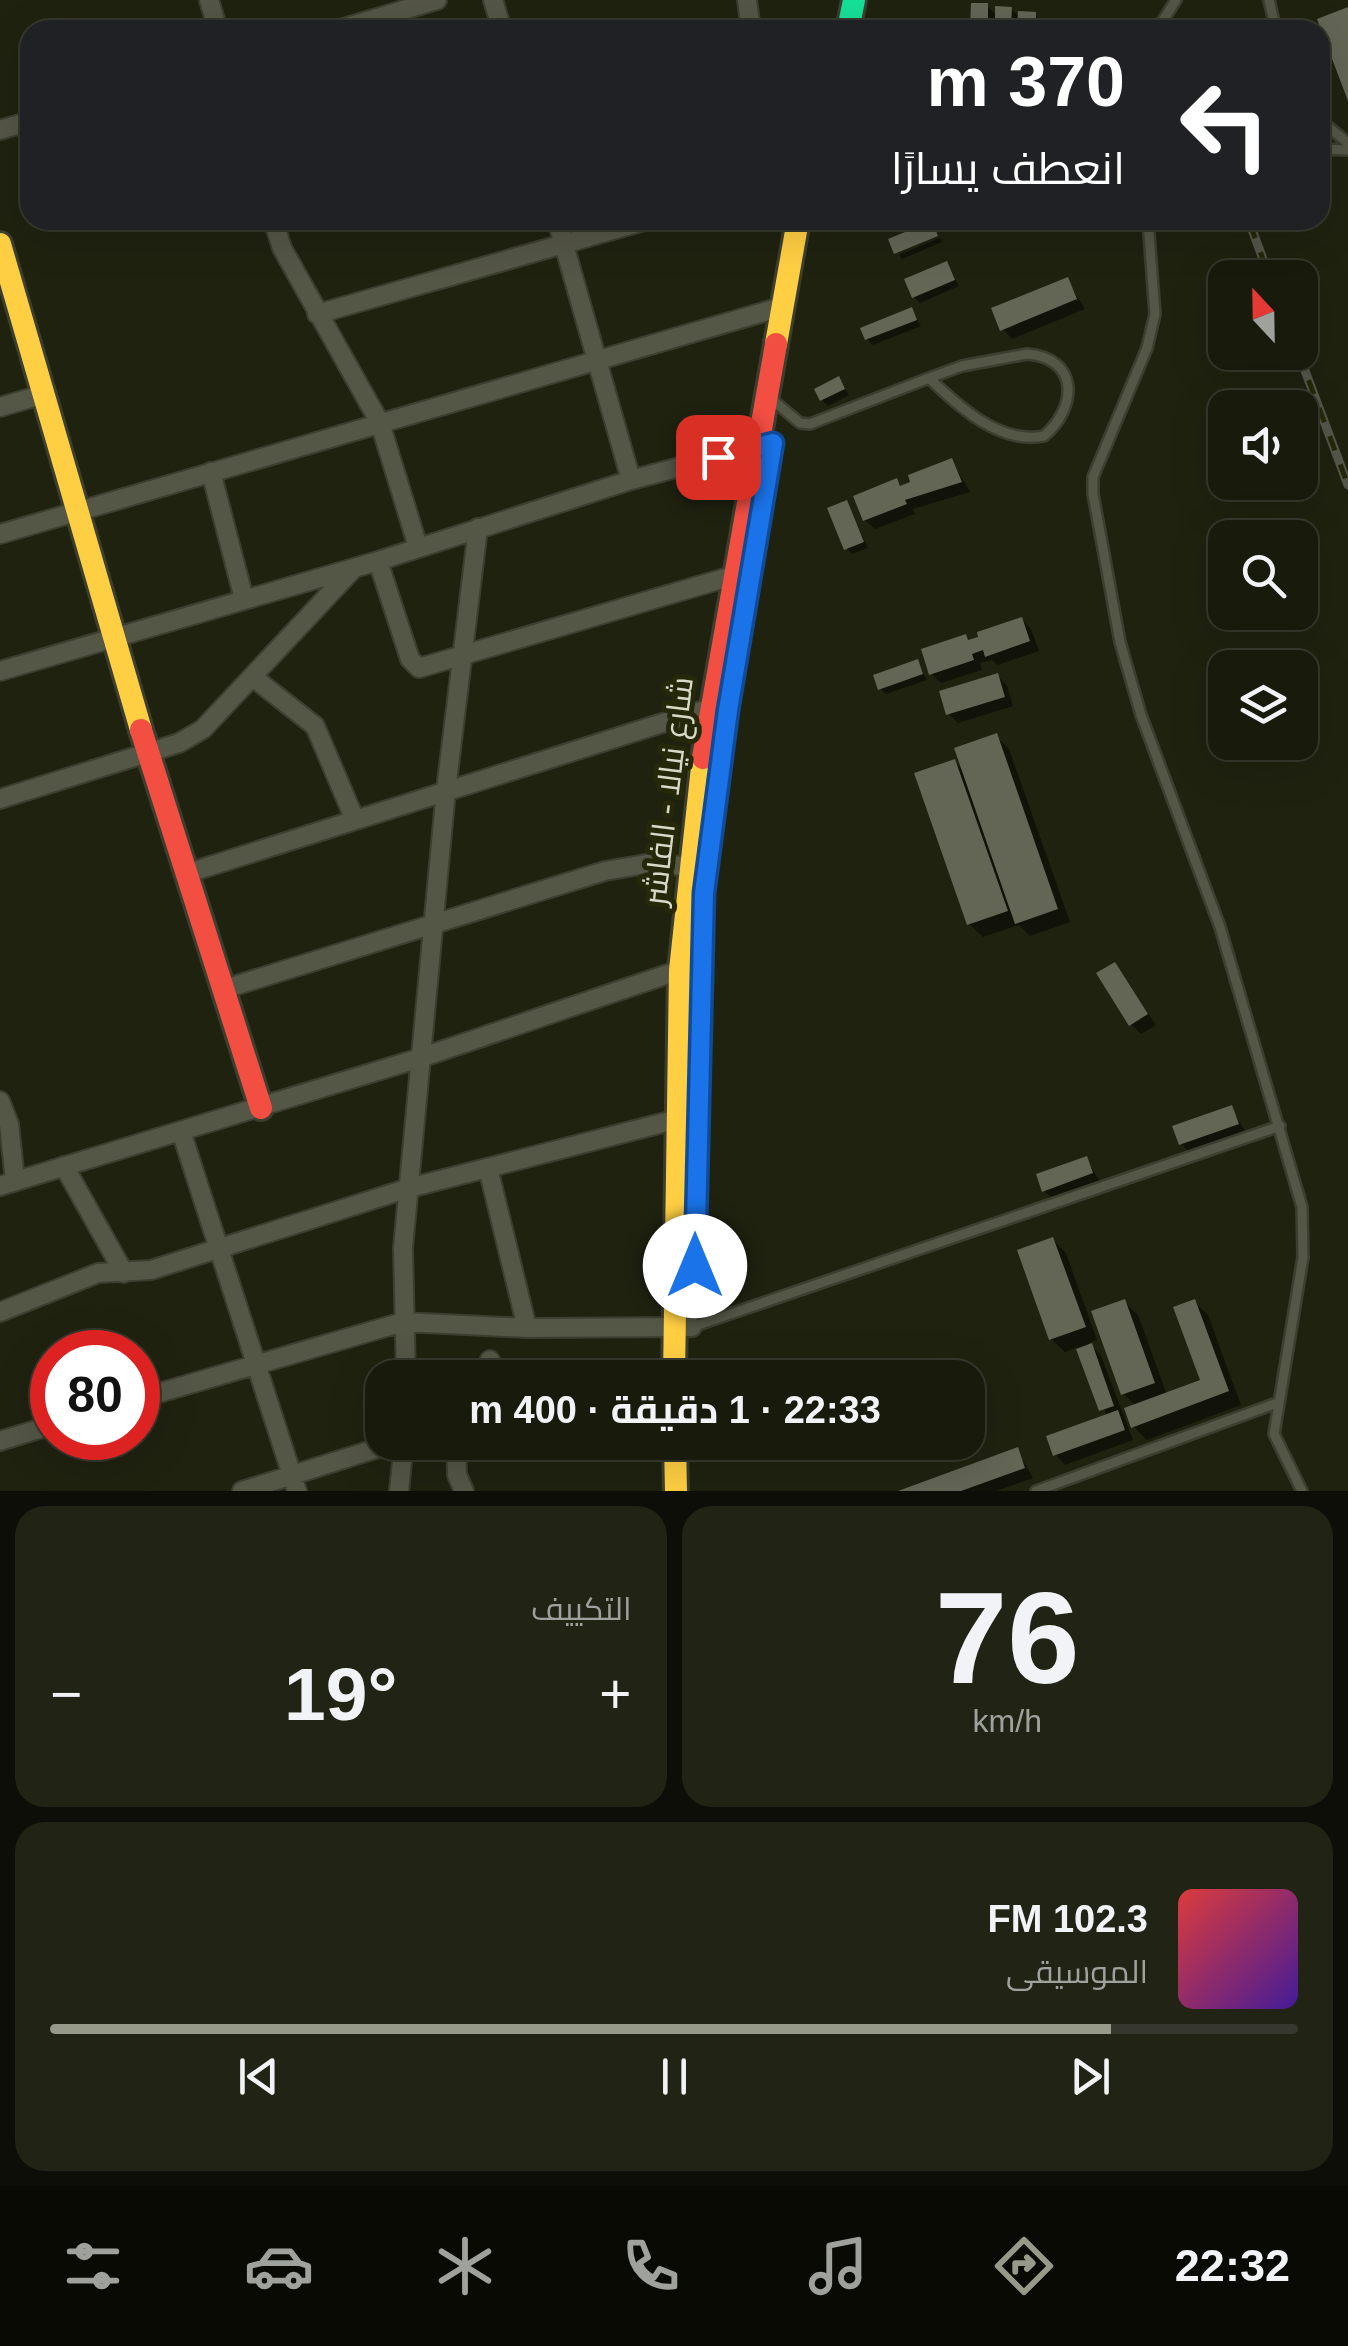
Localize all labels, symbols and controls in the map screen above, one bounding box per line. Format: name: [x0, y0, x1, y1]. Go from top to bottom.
text: 370 m: [927, 43, 1125, 121]
icon: left: [1160, 60, 1290, 190]
text: انعطف يسارًا: [891, 143, 1125, 194]
north arrow: [1208, 260, 1318, 370]
map controls: [1208, 260, 1318, 760]
button: sound: [1208, 390, 1318, 500]
pin: [676, 415, 761, 500]
icon: arrive: [691, 430, 746, 485]
button: search: [1208, 520, 1318, 630]
button: layers: [1208, 650, 1318, 760]
street label: شارع نيالا - الفاشر: [636, 675, 704, 910]
position arrow: [643, 1214, 747, 1318]
speed limit sign: 80: [30, 1330, 160, 1460]
text: 22:33 · 1 دقيقة · 400 m: [469, 1389, 881, 1431]
text: 76: [935, 1565, 1080, 1711]
text: التكييف: [531, 1591, 632, 1627]
text: 19°: [284, 1652, 397, 1736]
text: −: [50, 1663, 82, 1725]
text: +: [599, 1663, 631, 1725]
text: km/h: [973, 1703, 1042, 1739]
text: 102.3 FM: [987, 1898, 1148, 1940]
text: الموسيقى: [1006, 1954, 1148, 1990]
icon: previous: [231, 2049, 286, 2104]
icon: pause: [647, 2049, 702, 2104]
icon: next: [1063, 2049, 1118, 2104]
icon: filters: [58, 2231, 128, 2301]
icon: car: [244, 2231, 314, 2301]
icon: climate: [430, 2231, 500, 2301]
icon: phone: [616, 2231, 686, 2301]
icon: music: [803, 2231, 873, 2301]
icon: directions: [989, 2231, 1059, 2301]
text: 22:32: [1175, 2240, 1290, 2291]

